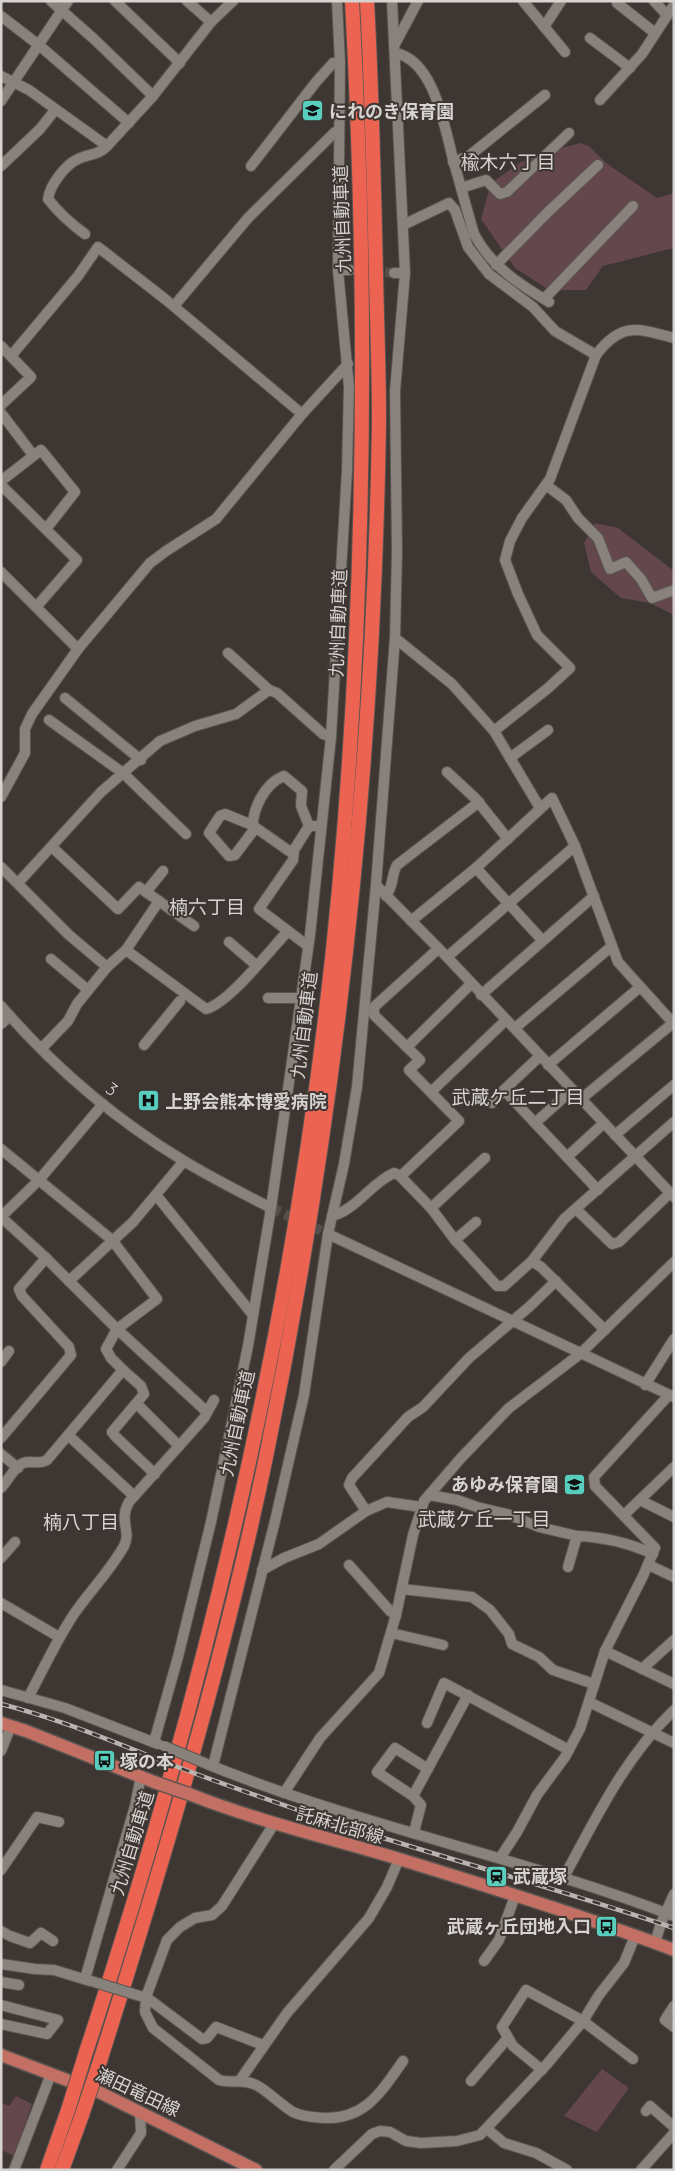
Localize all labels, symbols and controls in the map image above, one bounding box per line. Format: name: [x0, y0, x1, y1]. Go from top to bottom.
school or university icon: にれのき保育園: [301, 99, 325, 123]
place label: にれのき保育園: [329, 100, 454, 123]
district label: 楡木六丁目: [460, 150, 556, 174]
street label: 九州自動車道: [329, 165, 355, 273]
street label: 九州自動車道: [325, 569, 351, 677]
district label: 楠六丁目: [169, 895, 245, 919]
street label: 九州自動車道: [286, 970, 322, 1080]
street label: 3: [101, 1077, 123, 1101]
district label: 武蔵ケ丘二丁目: [451, 1085, 585, 1109]
hospital icon: 上野会熊本博愛病院: [137, 1089, 161, 1113]
place label: 上野会熊本博愛病院: [165, 1090, 327, 1113]
street label: 九州自動車道: [215, 1368, 259, 1478]
school or university icon: あゆみ保育園: [563, 1472, 587, 1496]
place label: あゆみ保育園: [451, 1473, 559, 1496]
district label: 武蔵ケ丘一丁目: [417, 1507, 551, 1531]
district label: 楠八丁目: [43, 1510, 119, 1534]
bus stop icon: 塚の本: [92, 1749, 116, 1773]
place label: 塚の本: [120, 1750, 174, 1773]
street label: 九州自動車道: [105, 1788, 159, 1898]
street label: 託麻北部線: [294, 1802, 386, 1848]
station icon: 武蔵塚: [485, 1864, 509, 1888]
place label: 武蔵塚: [513, 1865, 567, 1888]
bus stop icon: 武蔵ヶ丘団地入口: [595, 1914, 619, 1938]
place label: 武蔵ヶ丘団地入口: [447, 1915, 591, 1938]
street label: 瀬田竜田線: [92, 2063, 184, 2121]

